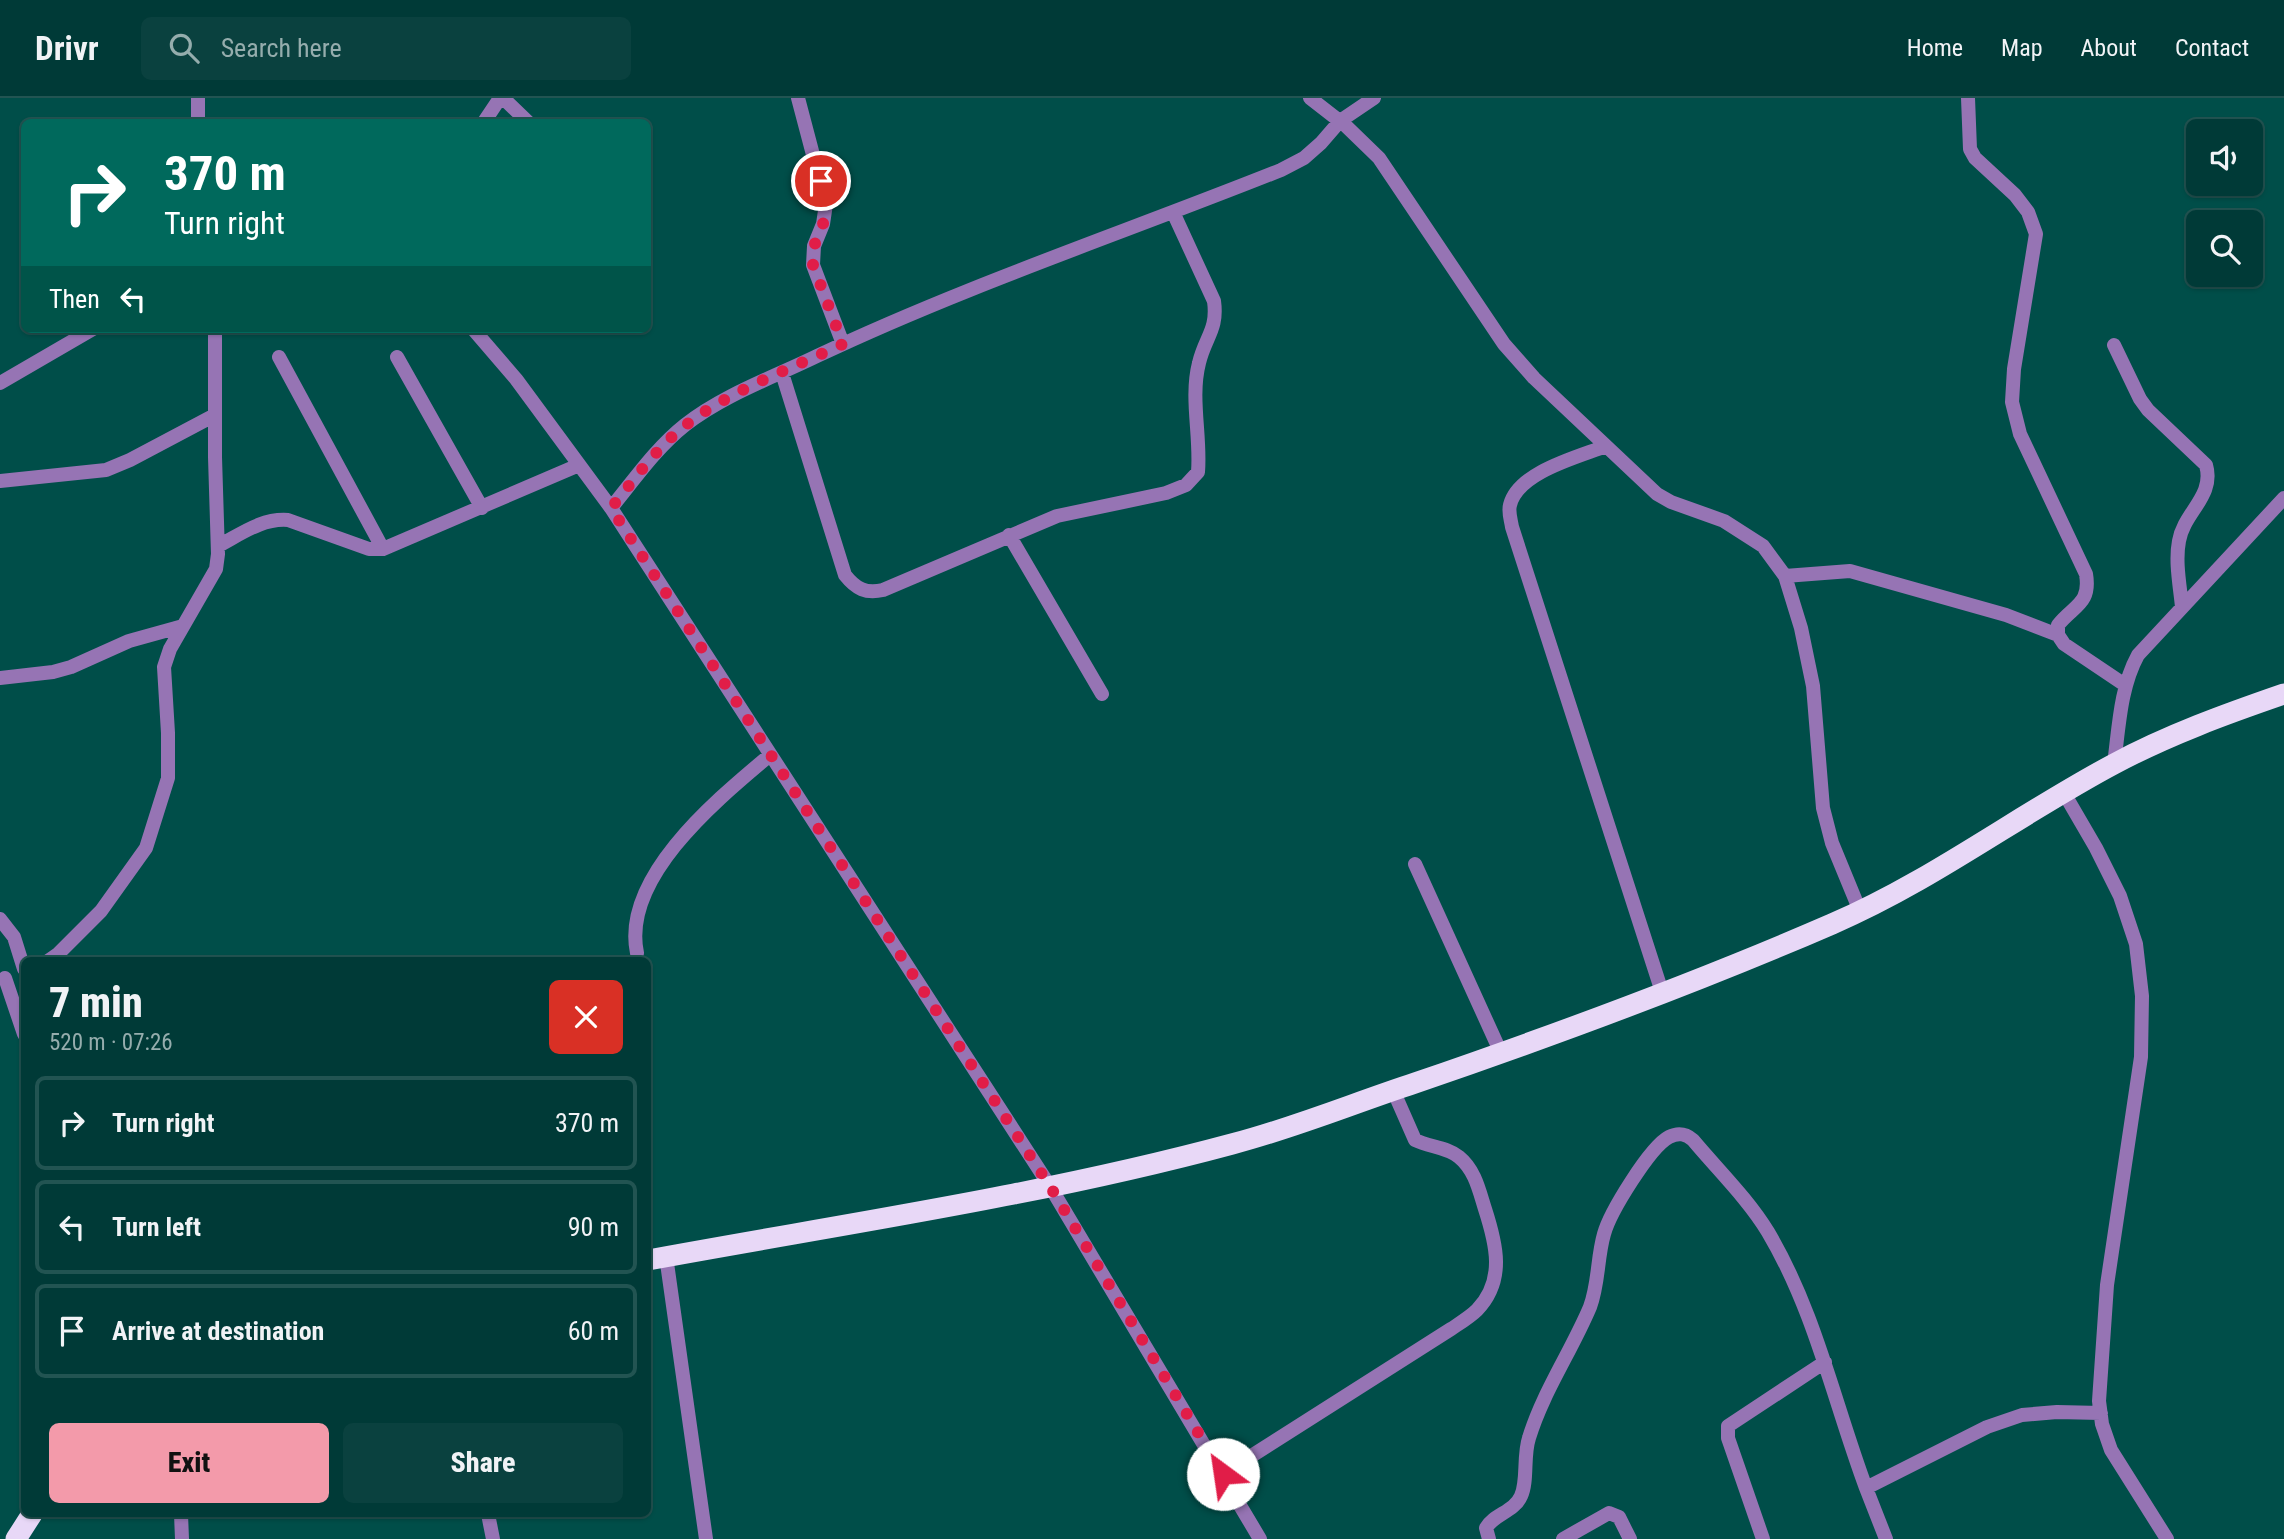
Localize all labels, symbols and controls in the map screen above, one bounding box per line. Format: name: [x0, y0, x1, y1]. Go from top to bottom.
search box: [141, 17, 631, 80]
text: Drivr: [35, 29, 99, 68]
icon: search: [165, 29, 203, 67]
text: Search here: [221, 33, 342, 63]
text: Home: [1907, 34, 1963, 62]
text: Map: [2001, 34, 2043, 62]
text: About: [2081, 34, 2137, 62]
text: Contact: [2175, 34, 2249, 62]
map controls: [2186, 119, 2263, 287]
button: sound: [2186, 119, 2263, 196]
text: 370 m: [164, 145, 286, 202]
icon: right: [49, 147, 140, 238]
pin: [791, 151, 851, 211]
icon: arrive: [802, 162, 840, 200]
text: Turn right: [164, 204, 285, 242]
button: search: [2186, 210, 2263, 287]
icon: left: [114, 280, 152, 318]
text: Then: [49, 284, 100, 314]
text: 7 min: [49, 978, 143, 1027]
button: close: [549, 980, 623, 1054]
text: 520 m · 07:26: [49, 1029, 173, 1056]
icon: right: [53, 1104, 91, 1142]
text: Turn right: [112, 1108, 214, 1138]
text: 370 m: [555, 1108, 619, 1138]
icon: left: [53, 1208, 91, 1246]
text: Turn left: [112, 1212, 201, 1242]
text: 90 m: [568, 1212, 619, 1242]
icon: arrive: [53, 1312, 91, 1350]
text: Arrive at destination: [112, 1316, 324, 1346]
text: 60 m: [568, 1316, 619, 1346]
button: Exit: [49, 1423, 329, 1503]
button: Share: [343, 1423, 623, 1503]
position arrow: [1186, 1437, 1260, 1511]

